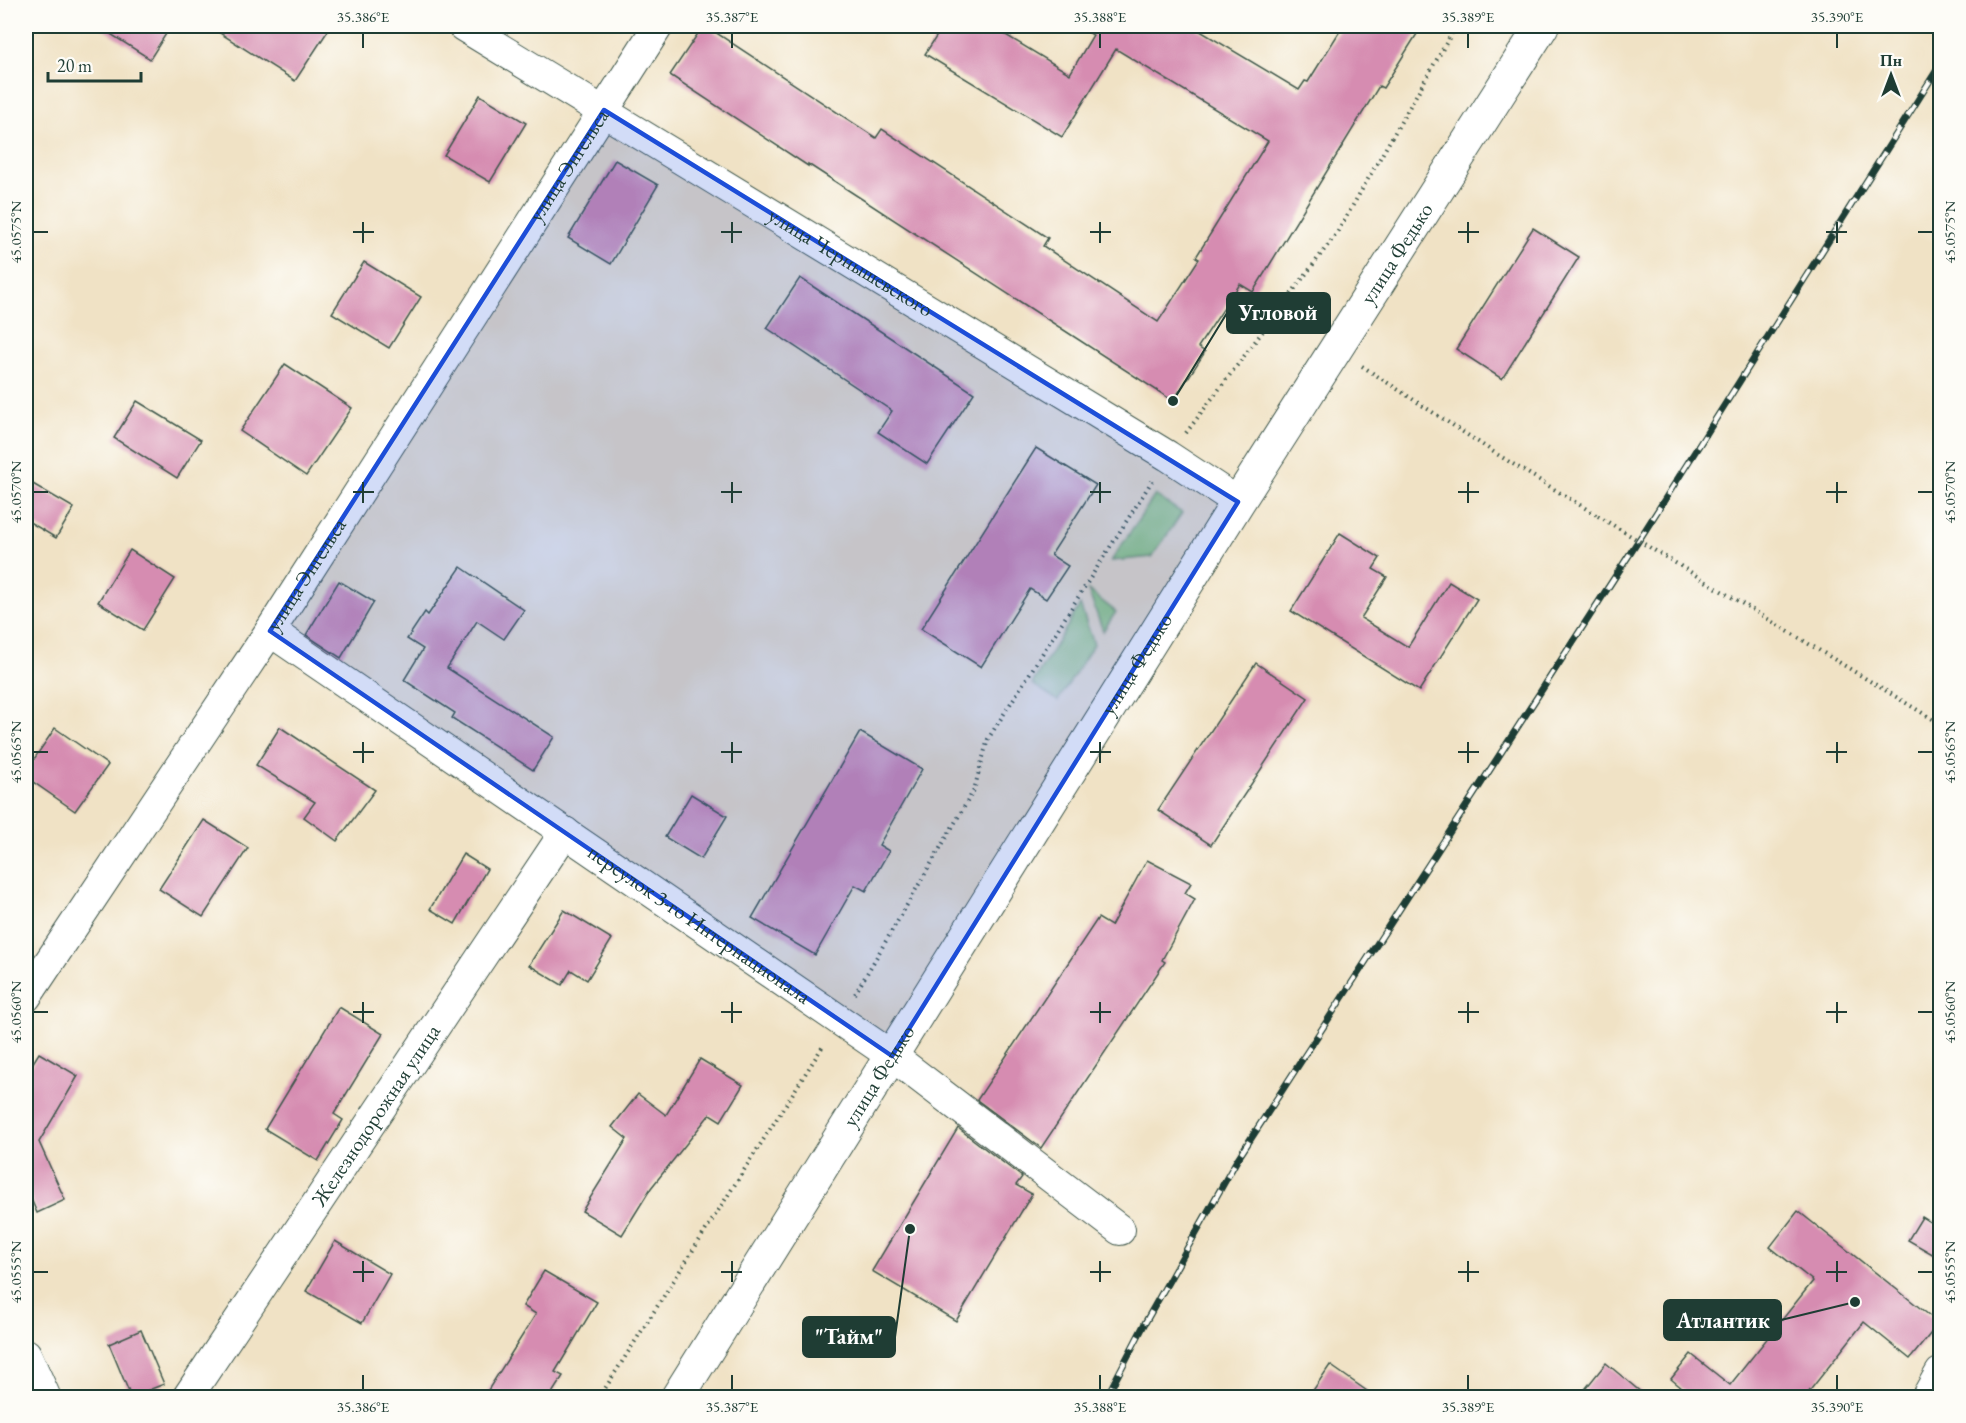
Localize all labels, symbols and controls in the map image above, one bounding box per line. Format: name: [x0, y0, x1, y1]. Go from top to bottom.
text: 35.386°E: [337, 7, 390, 26]
text: 35.387°E: [706, 7, 759, 26]
text: 35.388°E: [1074, 7, 1127, 26]
text: 35.389°E: [1442, 7, 1495, 26]
text: 35.390°E: [1811, 7, 1864, 26]
scale bar: [48, 45, 141, 83]
north arrow: [1861, 45, 1921, 105]
text: Пн: [1880, 50, 1902, 71]
text: 20 m: [57, 54, 92, 77]
street label: улица Энгельса: [522, 103, 615, 227]
street label: улица Федько: [1354, 197, 1439, 309]
text: 45.0575°N: [6, 200, 25, 263]
text: 45.0575°N: [1940, 200, 1959, 263]
street label: улица Чернышевского: [763, 201, 938, 323]
callout: Угловой: [1227, 293, 1330, 333]
text: Угловой: [1238, 298, 1317, 327]
text: 45.0570°N: [6, 460, 25, 523]
text: 45.0570°N: [1940, 460, 1959, 523]
street label: улица Энгельса: [260, 512, 352, 636]
street label: улица Федько: [1094, 608, 1178, 720]
text: 45.0565°N: [6, 720, 25, 783]
text: 45.0565°N: [1940, 720, 1959, 783]
street label: переулок 3-го Интернационала: [583, 838, 817, 1010]
text: 45.0560°N: [6, 980, 25, 1043]
text: 45.0560°N: [1940, 980, 1959, 1043]
street label: Железнодорожная улица: [304, 1018, 446, 1212]
street label: улица Федько: [836, 1020, 920, 1132]
text: 45.0555°N: [6, 1240, 25, 1303]
text: 45.0555°N: [1940, 1240, 1959, 1303]
callout: Атлантик: [1664, 1300, 1781, 1340]
text: Атлантик: [1675, 1306, 1771, 1335]
callout: "Тайм": [803, 1317, 895, 1357]
text: "Тайм": [815, 1322, 883, 1351]
text: 35.386°E: [337, 1397, 390, 1416]
text: 35.387°E: [706, 1397, 759, 1416]
text: 35.388°E: [1074, 1397, 1127, 1416]
text: 35.389°E: [1442, 1397, 1495, 1416]
text: 35.390°E: [1811, 1397, 1864, 1416]

